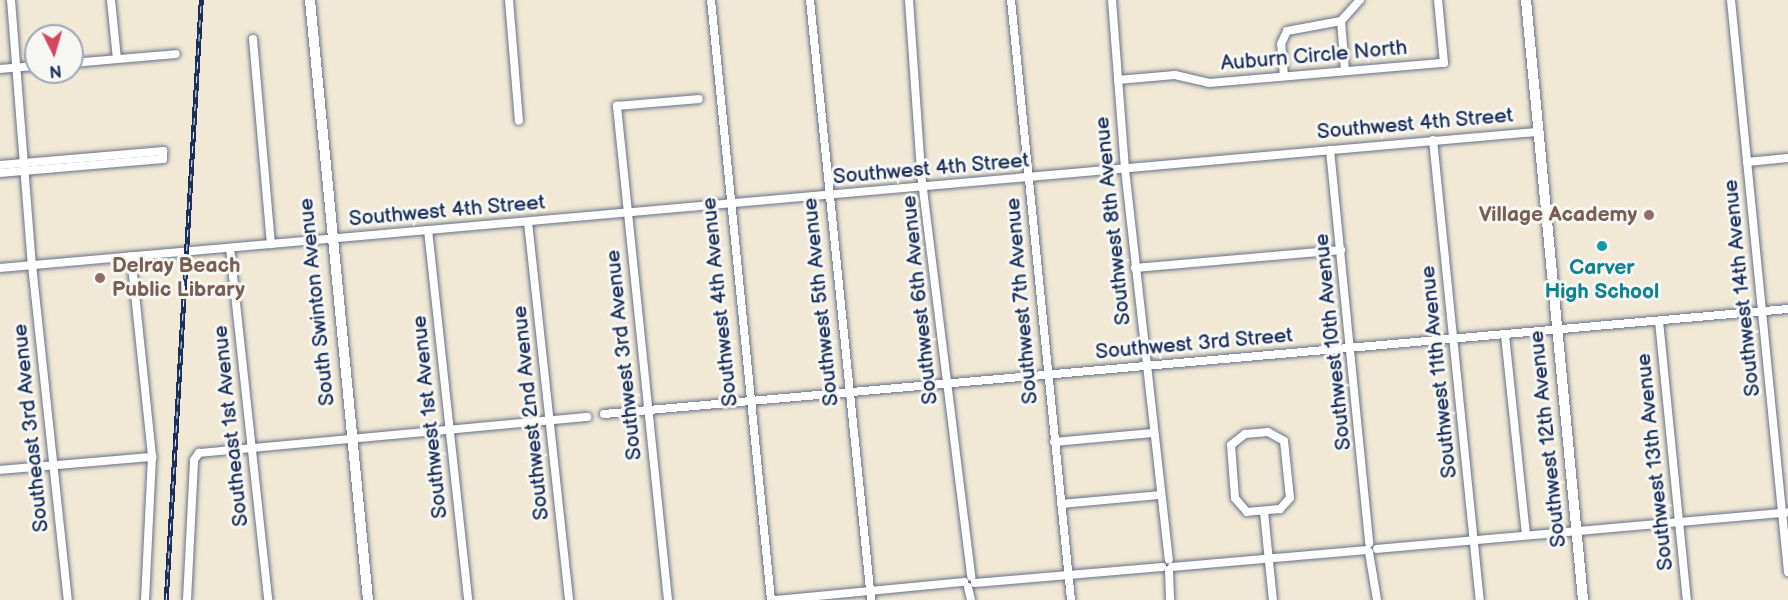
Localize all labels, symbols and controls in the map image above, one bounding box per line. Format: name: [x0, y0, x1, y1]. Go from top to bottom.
north arrow: [24, 24, 84, 84]
street label: Auburn Circle North: [1220, 35, 1408, 77]
text: N: [49, 60, 62, 80]
street label: Southwest 4th Street: [1316, 103, 1514, 145]
street label: Southwest 8th Avenue: [1090, 116, 1136, 326]
street label: Southwest 4th Street: [832, 148, 1030, 190]
street label: Southwest 14th Avenue: [1718, 178, 1766, 398]
street label: Southwest 4th Street: [348, 190, 546, 232]
street label: Southwest 6th Avenue: [896, 194, 944, 406]
street label: Southwest 4th Avenue: [696, 196, 744, 408]
street label: South Swinton Avenue: [294, 197, 340, 407]
street label: Southwest 5th Avenue: [798, 197, 844, 407]
street label: Southwest 7th Avenue: [1000, 197, 1044, 405]
place label: Village Academy: [1479, 202, 1637, 228]
marker: Village Academy: [1642, 208, 1656, 222]
street label: Southwest 10th Avenue: [1309, 232, 1357, 452]
marker: Carver High School: [1595, 239, 1609, 253]
street label: Southwest 3rd Avenue: [600, 249, 648, 461]
place label: Delray Beach Public Library: [112, 253, 245, 303]
place label: Carver High School: [1545, 255, 1659, 305]
street label: Southwest 11th Avenue: [1415, 265, 1463, 479]
marker: Delray Beach Public Library: [93, 271, 107, 285]
street label: Southwest 2nd Avenue: [507, 305, 555, 521]
street label: Southwest 1st Avenue: [407, 314, 453, 520]
street label: Southeast 3rd Avenue: [8, 323, 54, 533]
street label: Southwest 3rd Street: [1094, 323, 1294, 365]
street label: Southeast 1st Avenue: [208, 324, 254, 528]
street label: Southwest 12th Avenue: [1524, 329, 1572, 549]
street label: Southwest 13th Avenue: [1631, 352, 1679, 572]

